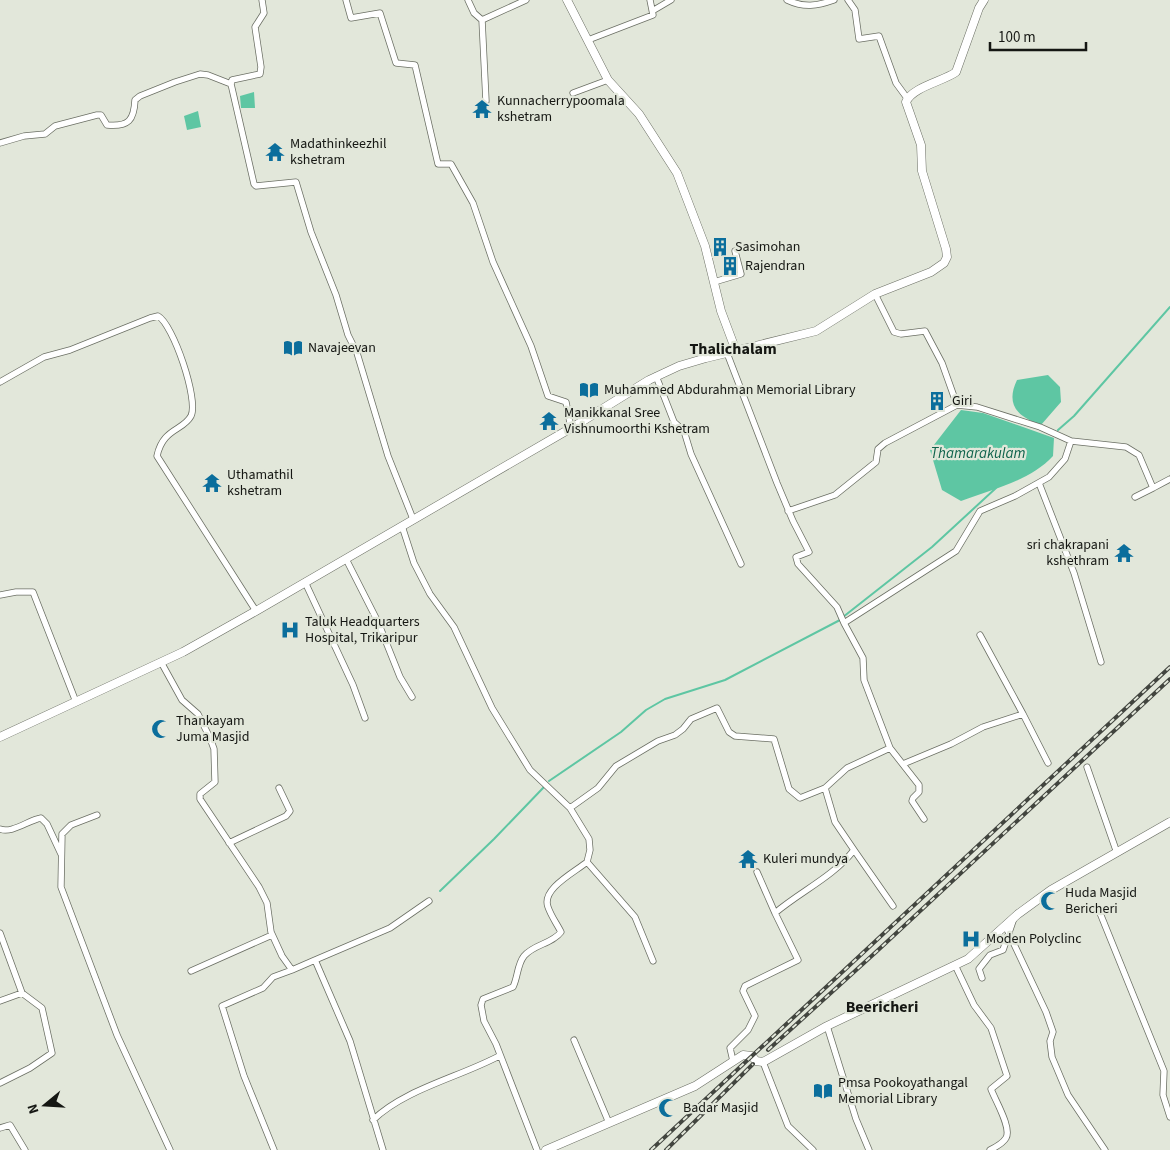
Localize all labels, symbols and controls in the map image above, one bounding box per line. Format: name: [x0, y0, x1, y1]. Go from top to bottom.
scale bar: [990, 20, 1086, 52]
text: 100 m: [998, 27, 1036, 48]
place label: Kunnacherrypoomala kshetram: [497, 91, 625, 127]
temple icon: Kunnacherrypoomala kshetram: [471, 98, 493, 120]
place label: Madathinkeezhil kshetram: [290, 134, 387, 170]
temple icon: Madathinkeezhil kshetram: [264, 141, 286, 163]
building icon: Sasimohan: [709, 236, 731, 258]
place label: Sasimohan: [735, 237, 800, 257]
building icon: Rajendran: [719, 255, 741, 277]
place label: Rajendran: [745, 256, 805, 276]
library icon: Navajeevan: [282, 337, 304, 359]
place label: Navajeevan: [308, 338, 376, 358]
district label: Thalichalam: [689, 338, 777, 360]
library icon: Muhammed Abdurahman Memorial Library: [578, 379, 600, 401]
place label: Muhammed Abdurahman Memorial Library: [604, 380, 856, 400]
building icon: Giri: [926, 390, 948, 412]
place label: Giri: [952, 391, 972, 411]
place label: Manikkanal Sree Vishnumoorthi Kshetram: [564, 403, 710, 439]
temple icon: Manikkanal Sree Vishnumoorthi Kshetram: [538, 410, 560, 432]
water label: Thamarakulam: [930, 443, 1026, 464]
place label: Uthamathil kshetram: [227, 465, 294, 501]
temple icon: Uthamathil kshetram: [201, 472, 223, 494]
place label: sri chakrapani kshethram: [1027, 535, 1109, 571]
temple icon: sri chakrapani kshethram: [1113, 542, 1135, 564]
place label: Taluk Headquarters Hospital, Trikaripur: [305, 612, 420, 648]
hospital icon: Taluk Headquarters Hospital, Trikaripur: [279, 619, 301, 641]
place label: Thankayam Juma Masjid: [176, 711, 250, 747]
mosque icon: Thankayam Juma Masjid: [150, 718, 172, 740]
temple icon: Kuleri mundya: [737, 848, 759, 870]
place label: Kuleri mundya: [763, 849, 848, 869]
place label: Huda Masjid Bericheri: [1065, 883, 1137, 919]
mosque icon: Huda Masjid Bericheri: [1039, 890, 1061, 912]
hospital icon: Moden Polyclinc: [960, 928, 982, 950]
place label: Moden Polyclinc: [986, 929, 1082, 949]
district label: Beericheri: [846, 996, 918, 1018]
place label: Pmsa Pookoyathangal Memorial Library: [838, 1073, 968, 1109]
north arrow: [20, 1080, 70, 1130]
library icon: Pmsa Pookoyathangal Memorial Library: [812, 1080, 834, 1102]
mosque icon: Badar Masjid: [657, 1097, 679, 1119]
place label: Badar Masjid: [683, 1098, 759, 1118]
text: N: [23, 1101, 45, 1116]

